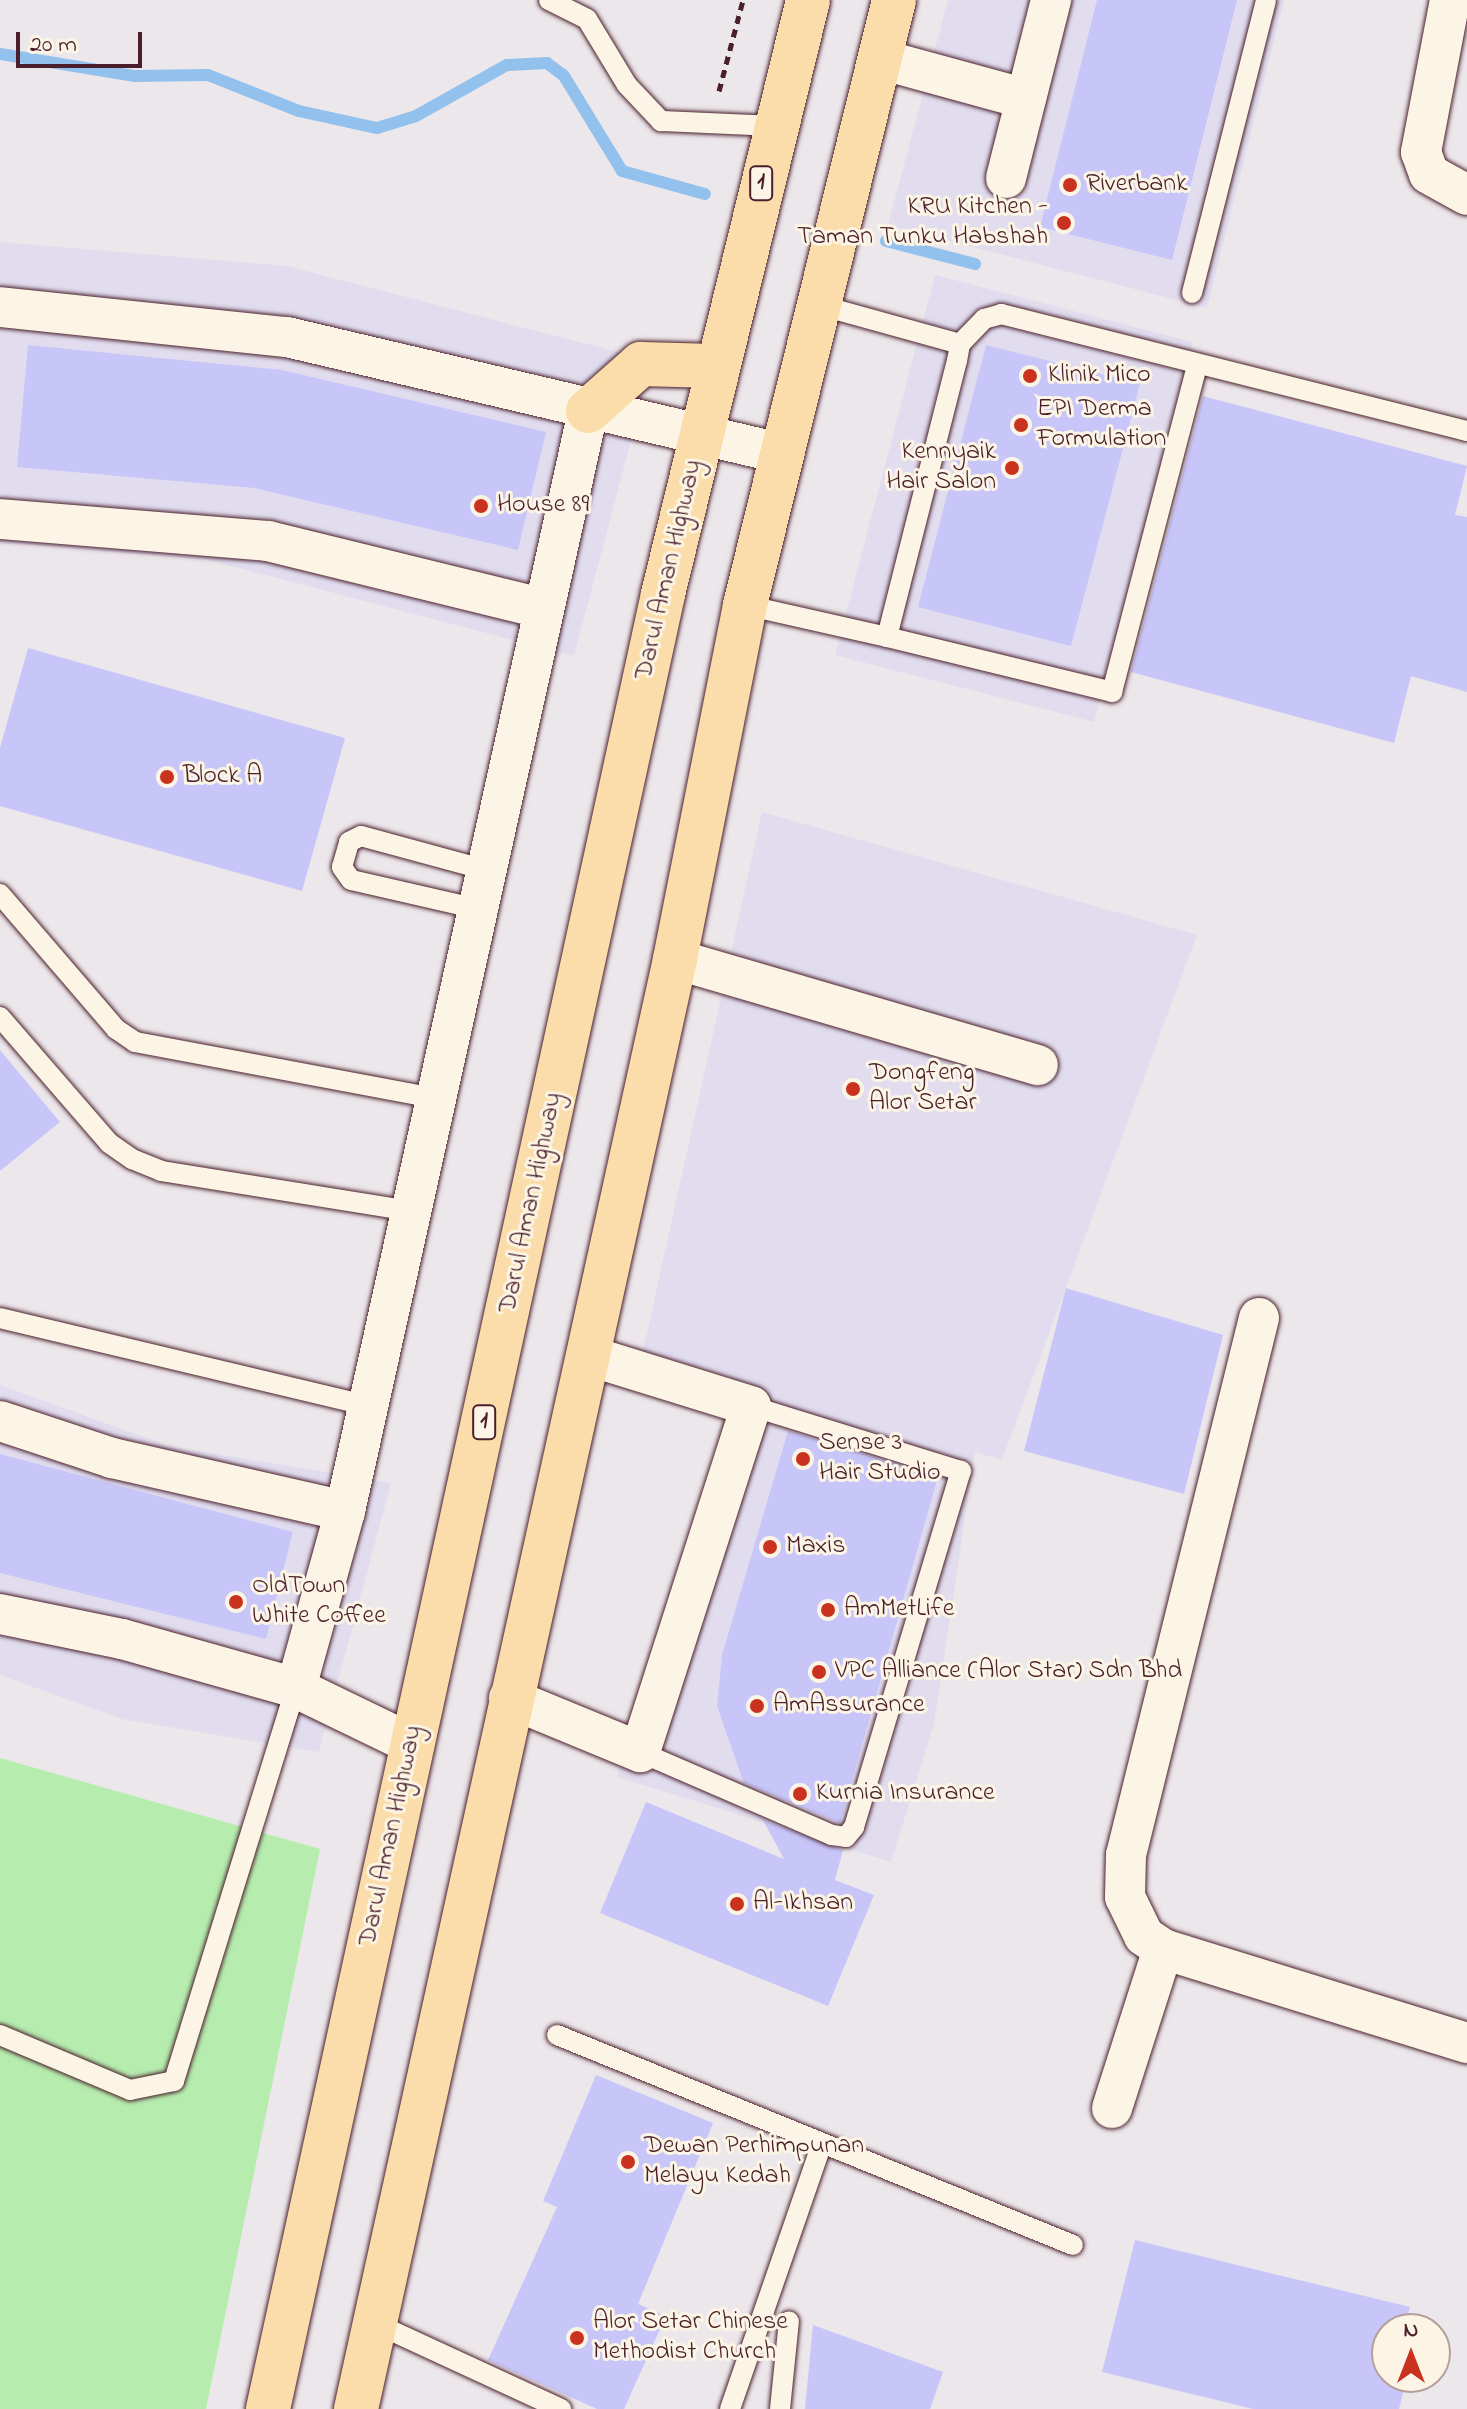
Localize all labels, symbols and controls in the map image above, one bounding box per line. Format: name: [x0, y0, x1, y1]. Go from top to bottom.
scale bar: [20, 16, 146, 66]
text: 20 m: [30, 28, 77, 63]
road number: 1: [749, 163, 773, 203]
place label: Riverbank: [1086, 169, 1188, 201]
marker: Riverbank: [1061, 176, 1079, 194]
place label: KRU Kitchen - Taman Tunku Habshah: [797, 192, 1048, 254]
marker: KRU Kitchen - Taman Tunku Habshah: [1055, 214, 1073, 232]
place label: Klinik Mico: [1048, 360, 1151, 392]
marker: Klinik Mico: [1019, 365, 1041, 387]
place label: EPI Derma Formulation: [1037, 394, 1166, 456]
marker: EPI Derma Formulation: [1012, 416, 1030, 434]
place label: Kennyaik Hair Salon: [886, 437, 996, 498]
street label: Darul Aman Highway: [630, 457, 710, 683]
marker: Kennyaik Hair Salon: [1003, 459, 1021, 477]
place label: House 89: [497, 490, 589, 522]
marker: House 89: [472, 497, 490, 515]
place label: Block A: [183, 761, 262, 793]
marker: Block A: [158, 768, 176, 786]
place label: Dongfeng Alor Setar: [869, 1058, 977, 1120]
marker: Dongfeng Alor Setar: [844, 1080, 862, 1098]
street label: Darul Aman Highway: [493, 1090, 571, 1316]
road number: 1: [472, 1402, 496, 1442]
place label: Sense 3 Hair Studio: [819, 1428, 940, 1490]
marker: Sense 3 Hair Studio: [794, 1450, 812, 1468]
place label: Maxis: [786, 1531, 845, 1563]
marker: Maxis: [761, 1538, 779, 1556]
place label: OldTown White Coffee: [252, 1571, 386, 1632]
marker: OldTown White Coffee: [227, 1593, 245, 1611]
place label: AmMetLife: [844, 1594, 954, 1626]
marker: AmMetLife: [819, 1601, 837, 1619]
place label: VPC Alliance (Alor Star) Sdn Bhd: [835, 1656, 1182, 1688]
marker: VPC Alliance (Alor Star) Sdn Bhd: [810, 1663, 828, 1681]
place label: AmAssurance: [773, 1690, 925, 1722]
marker: AmAssurance: [748, 1697, 766, 1715]
street label: Darul Aman Highway: [353, 1723, 431, 1949]
place label: Kurnia Insurance: [816, 1778, 995, 1810]
marker: Kurnia Insurance: [791, 1785, 809, 1803]
place label: Al-Ikhsan: [753, 1888, 853, 1920]
marker: Al-Ikhsan: [728, 1895, 746, 1913]
place label: Dewan Perhimpunan Melayu Kedah: [644, 2131, 864, 2192]
marker: Dewan Perhimpunan Melayu Kedah: [619, 2153, 637, 2171]
place label: Alor Setar Chinese Methodist Church: [593, 2307, 788, 2368]
north arrow: [1371, 2313, 1451, 2393]
text: N: [1404, 2315, 1418, 2347]
marker: Alor Setar Chinese Methodist Church: [568, 2329, 586, 2347]

